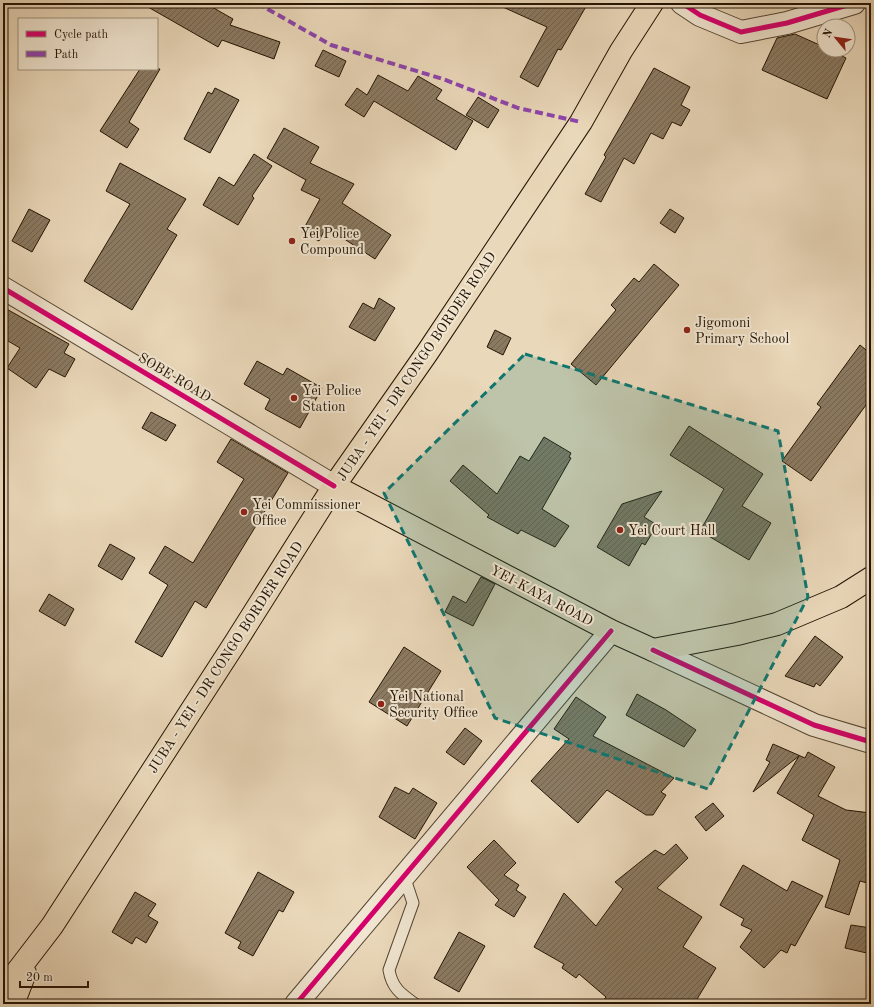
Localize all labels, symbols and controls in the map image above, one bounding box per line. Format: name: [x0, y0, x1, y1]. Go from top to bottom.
legend: [18, 18, 158, 70]
north arrow: [816, 18, 856, 58]
text: N: [822, 27, 836, 40]
text: Cycle path: [54, 29, 109, 41]
text: Path: [54, 49, 79, 61]
place label: Yei Police Compound: [300, 227, 364, 257]
marker: Yei Police Compound: [287, 236, 297, 246]
street label: JUBA - YEI - DR CONGO BORDER ROAD: [335, 249, 499, 484]
place label: Jigomoni Primary School: [695, 316, 789, 346]
marker: Jigomoni Primary School: [682, 325, 692, 335]
street label: SOBE ROAD: [136, 351, 213, 405]
place label: Yei Police Station: [302, 384, 361, 414]
marker: Yei Police Station: [289, 393, 299, 403]
place label: Yei Commissioner Office: [252, 498, 361, 528]
marker: Yei Commissioner Office: [239, 507, 249, 517]
place label: Yei Court Hall: [628, 524, 715, 538]
marker: Yei Court Hall: [615, 525, 625, 535]
street label: JUBA - YEI - DR CONGO BORDER ROAD: [146, 539, 306, 776]
street label: YEI-KAYA ROAD: [488, 563, 595, 629]
place label: Yei National Security Office: [389, 690, 478, 720]
marker: Yei National Security Office: [376, 699, 386, 709]
scale bar: [20, 963, 88, 989]
text: 20 m: [26, 972, 53, 984]

